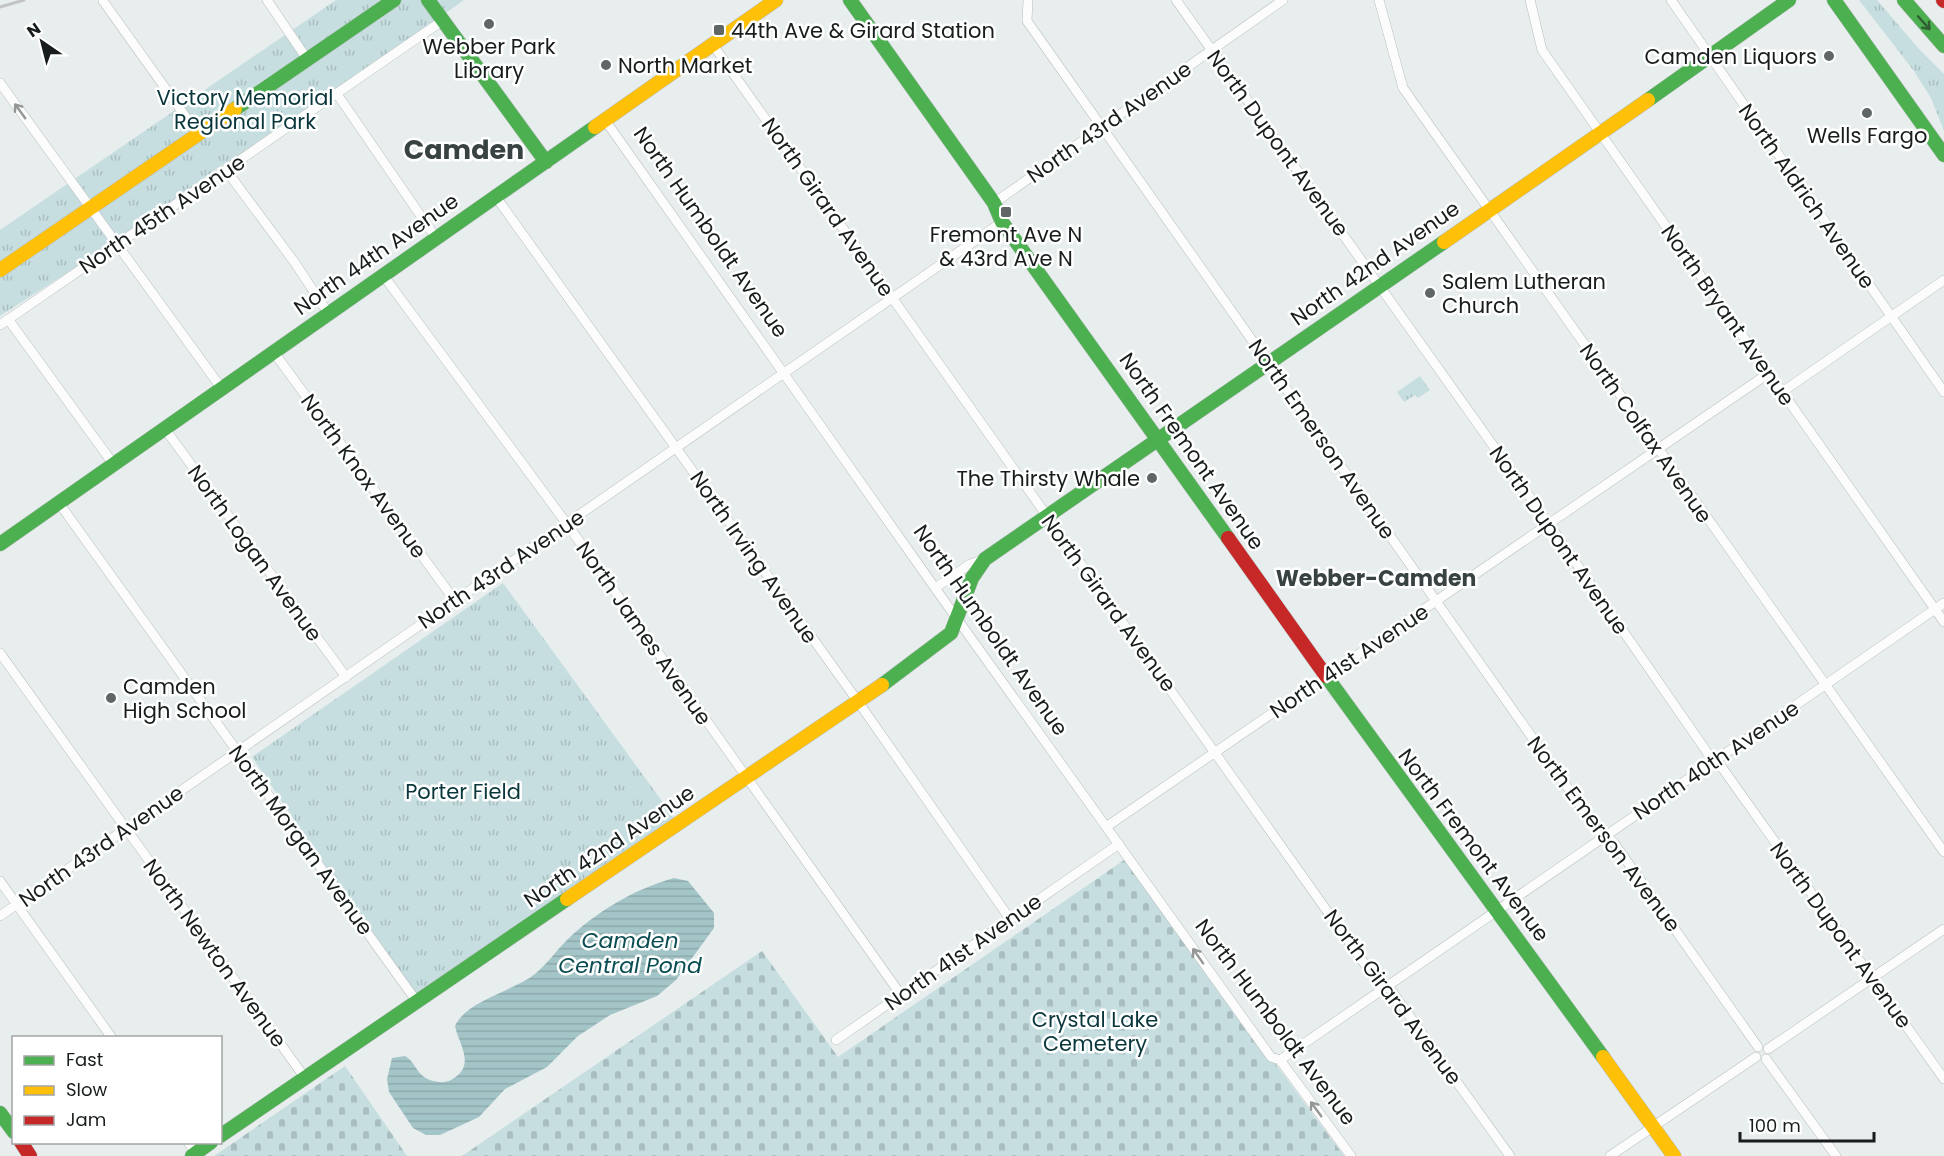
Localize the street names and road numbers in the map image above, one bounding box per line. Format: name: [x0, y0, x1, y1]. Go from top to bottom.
street label: North Dupont Avenue: [1200, 44, 1356, 242]
street label: North 43rd Avenue: [1021, 54, 1197, 190]
street label: North Aldrich Avenue: [1732, 98, 1882, 294]
street label: North Girard Avenue: [755, 112, 901, 302]
street label: North Humboldt Avenue: [627, 121, 795, 343]
street label: North 45th Avenue: [73, 148, 251, 280]
street label: North 44th Avenue: [288, 186, 464, 322]
street label: North 42nd Avenue: [1285, 194, 1465, 332]
street label: North Bryant Avenue: [1654, 219, 1802, 411]
street label: North Emerson Avenue: [1242, 333, 1402, 545]
street label: North Colfax Avenue: [1573, 337, 1719, 529]
street label: North Fremont Avenue: [1113, 347, 1271, 555]
street label: North Knox Avenue: [294, 388, 434, 564]
street label: North Dupont Avenue: [1483, 440, 1635, 640]
street label: North Logan Avenue: [181, 459, 329, 647]
street label: North Irving Avenue: [683, 465, 825, 649]
street label: North 43rd Avenue: [412, 503, 590, 635]
street label: North Girard Avenue: [1035, 508, 1183, 698]
street label: North Humboldt Avenue: [907, 519, 1075, 741]
street label: North James Avenue: [570, 535, 718, 731]
street label: North 41st Avenue: [1264, 597, 1434, 725]
street label: North 40th Avenue: [1627, 694, 1805, 826]
street label: North Emerson Avenue: [1521, 730, 1687, 938]
street label: North Morgan Avenue: [222, 739, 380, 941]
street label: North Fremont Avenue: [1392, 743, 1556, 947]
street label: North 43rd Avenue: [13, 778, 189, 914]
street label: North 42nd Avenue: [518, 778, 700, 914]
street label: North Dupont Avenue: [1763, 836, 1919, 1034]
street label: North Newton Avenue: [137, 853, 293, 1053]
street label: North 41st Avenue: [879, 887, 1047, 1017]
street label: North Girard Avenue: [1317, 903, 1469, 1091]
street label: North Humboldt Avenue: [1189, 913, 1363, 1131]

